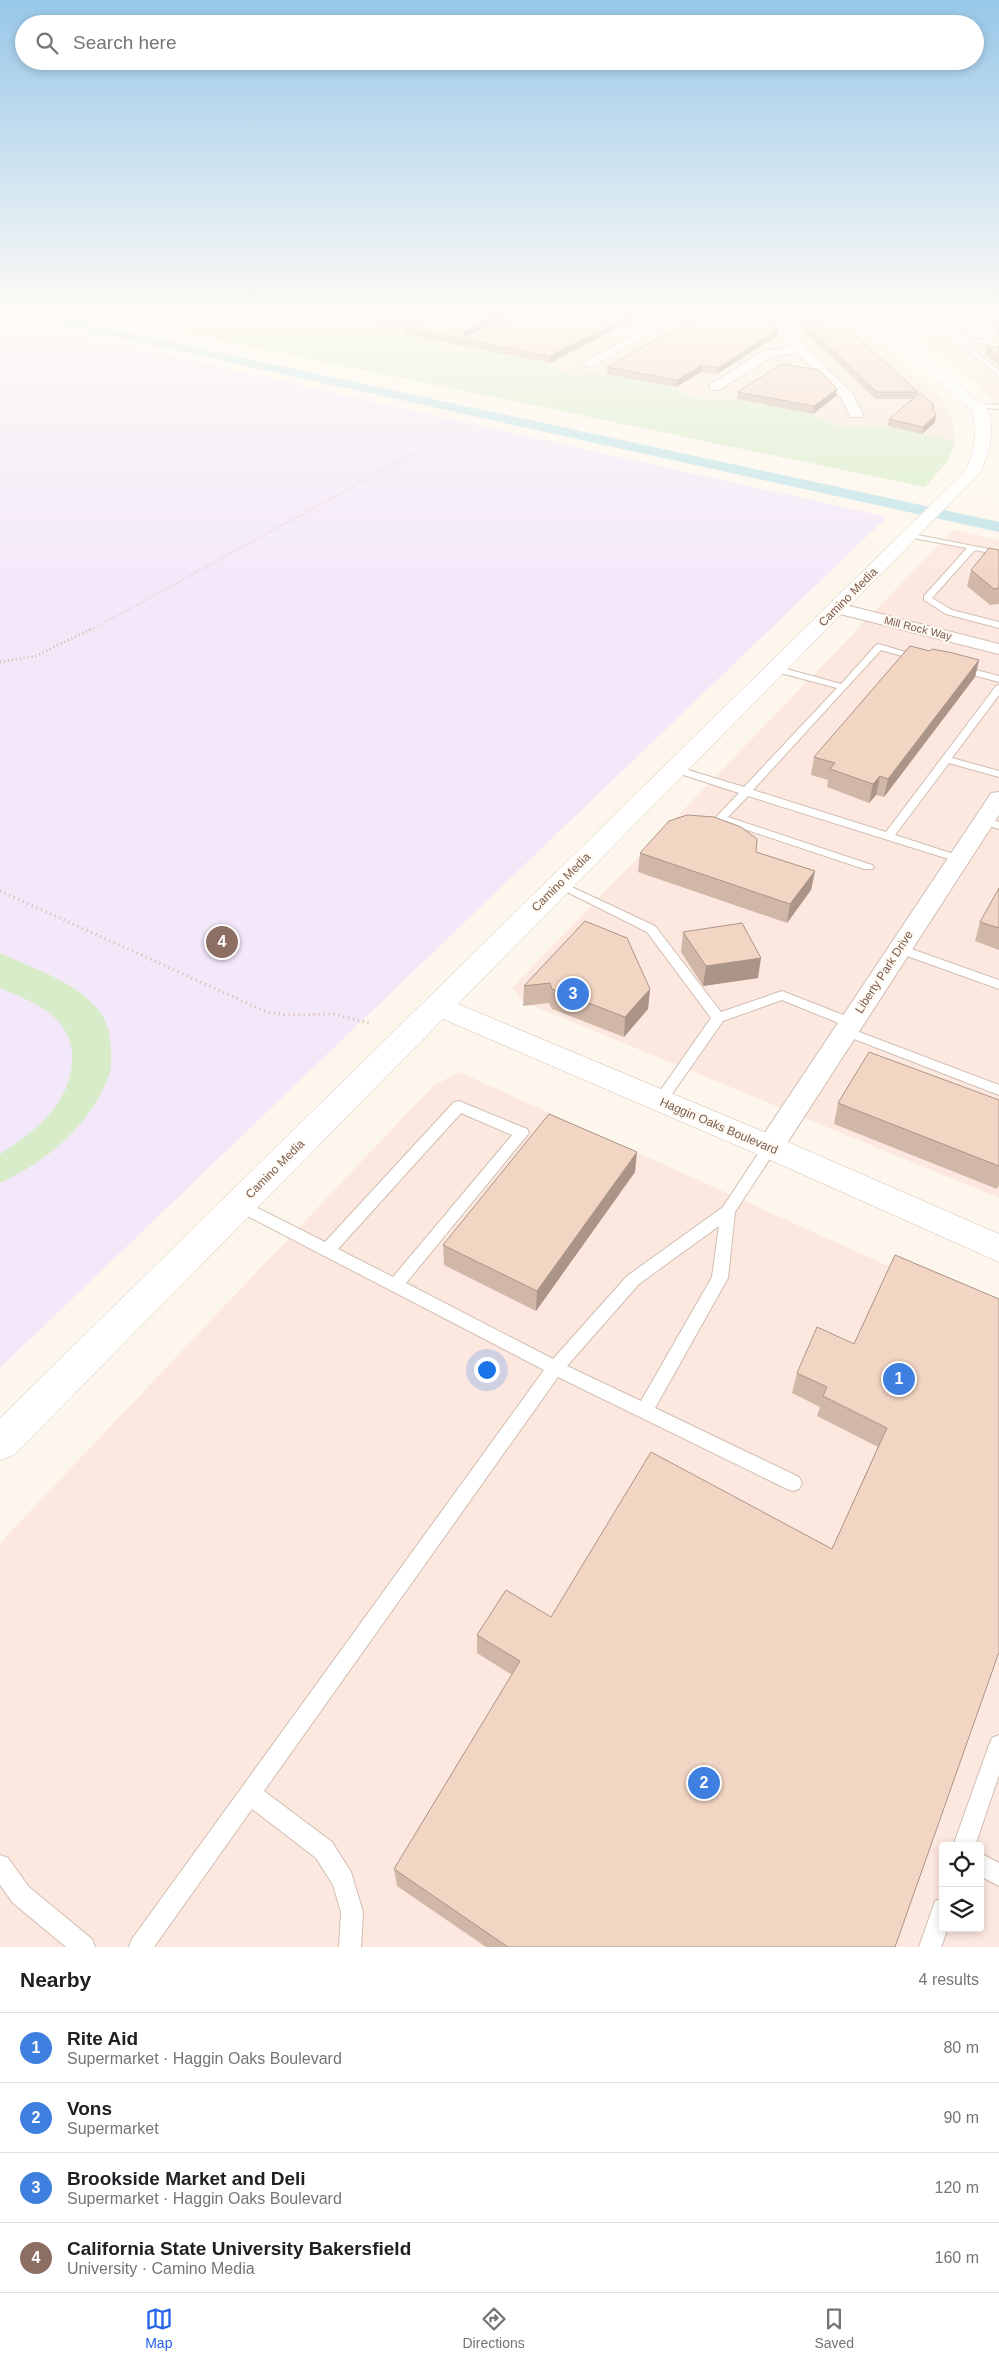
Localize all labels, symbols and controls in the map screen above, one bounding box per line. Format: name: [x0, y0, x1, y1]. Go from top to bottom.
search box: [15, 15, 984, 70]
icon: search: [33, 29, 61, 57]
text: Search here: [73, 32, 177, 53]
street label: Camino Media: [816, 564, 881, 629]
street label: Mill Rock Way: [883, 614, 954, 642]
street label: Camino Media: [529, 849, 594, 914]
pin: 4: [206, 923, 238, 961]
street label: Liberty Park Drive: [852, 928, 916, 1016]
pin: 3: [557, 975, 589, 1013]
street label: Haggin Oaks Boulevard: [658, 1095, 780, 1157]
street label: Camino Media: [243, 1136, 308, 1201]
your location: [474, 1357, 500, 1383]
pin: 1: [883, 1360, 915, 1398]
pin: 2: [688, 1764, 720, 1802]
map controls: [939, 1842, 984, 1932]
button: locate: [939, 1842, 984, 1887]
button: layers: [939, 1887, 984, 1932]
text: Nearby: [20, 1968, 91, 1991]
text: 4 results: [919, 1971, 979, 1988]
text: Rite Aid: [67, 2028, 138, 2049]
text: 1: [32, 2039, 40, 2056]
text: 80 m: [943, 2039, 979, 2056]
text: Supermarket · Haggin Oaks Boulevard: [67, 2050, 342, 2067]
text: Vons: [67, 2098, 112, 2119]
text: 2: [32, 2109, 40, 2126]
text: 90 m: [943, 2109, 979, 2126]
text: Supermarket: [67, 2120, 159, 2137]
text: Brookside Market and Deli: [67, 2168, 306, 2189]
text: 3: [32, 2179, 40, 2196]
text: 120 m: [935, 2179, 979, 2196]
text: Supermarket · Haggin Oaks Boulevard: [67, 2190, 342, 2207]
text: California State University Bakersfield: [67, 2238, 411, 2259]
text: 4: [32, 2249, 40, 2266]
text: 160 m: [935, 2249, 979, 2266]
text: University · Camino Media: [67, 2260, 255, 2277]
tab: Map: [145, 2305, 173, 2351]
tab: Directions: [463, 2305, 525, 2351]
tab: Saved: [814, 2305, 854, 2351]

